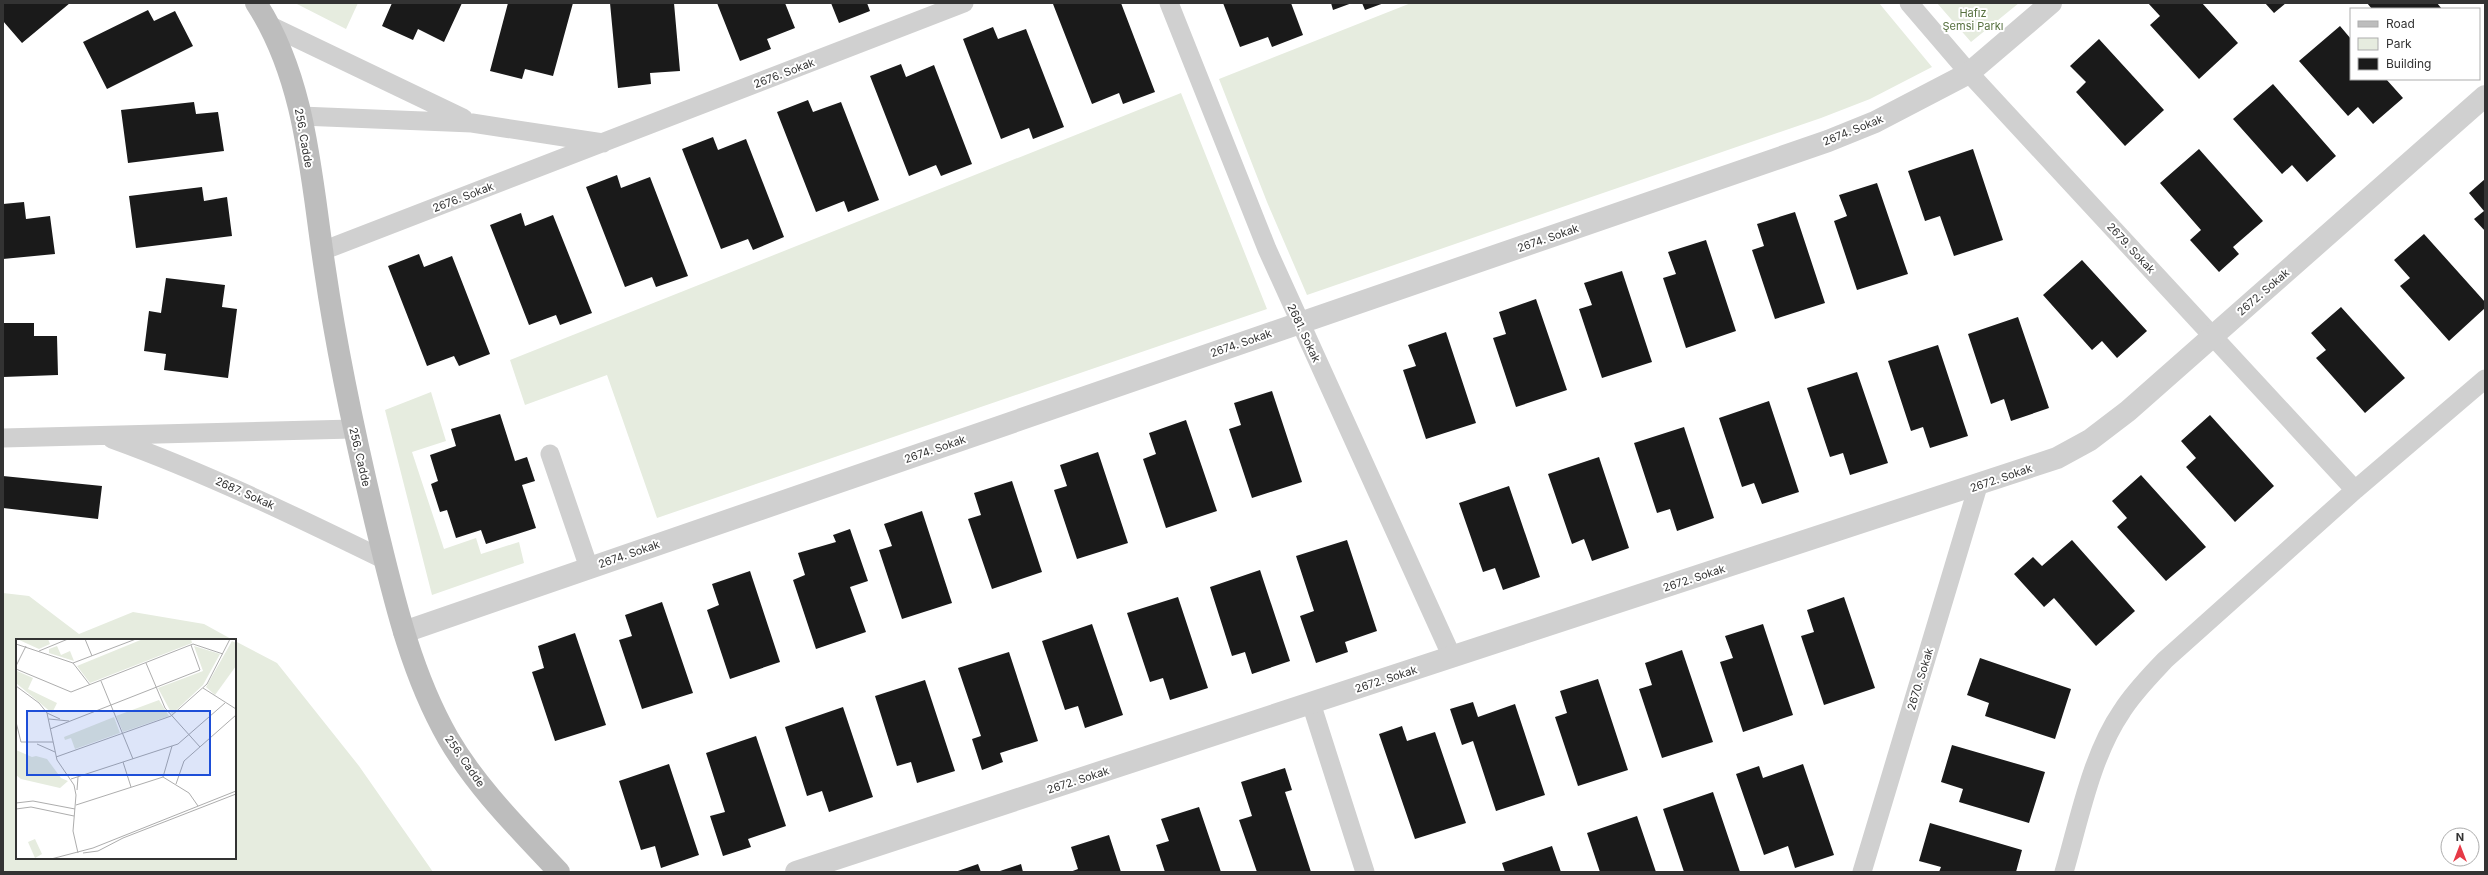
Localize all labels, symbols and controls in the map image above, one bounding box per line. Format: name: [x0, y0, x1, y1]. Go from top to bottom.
park label: Hafız Şemsi Parkı: [1943, 6, 2003, 33]
legend: [2350, 8, 2480, 80]
text: Road: [2386, 16, 2415, 31]
text: Park: [2386, 36, 2412, 51]
street label: 2676. Sokak: [752, 55, 816, 91]
text: Building: [2386, 56, 2431, 71]
street label: 256. Cadde: [292, 107, 316, 169]
street label: 2674. Sokak: [1821, 112, 1885, 148]
street label: 2676. Sokak: [431, 179, 495, 215]
street label: 2679. Sokak: [2104, 220, 2158, 276]
street label: 2674. Sokak: [1515, 221, 1581, 255]
street label: 2672. Sokak: [2234, 266, 2292, 318]
street label: 2681. Sokak: [1284, 302, 1324, 364]
street label: 2674. Sokak: [1208, 326, 1274, 360]
street label: 256. Cadde: [346, 426, 374, 488]
street label: 2674. Sokak: [902, 432, 968, 466]
street label: 2672. Sokak: [1968, 461, 2034, 495]
street label: 2687. Sokak: [213, 474, 277, 512]
street label: 2674. Sokak: [596, 537, 662, 571]
street label: 2672. Sokak: [1661, 561, 1727, 595]
inset map: [16, 639, 236, 859]
street label: 2670. Sokak: [1904, 646, 1936, 712]
street label: 2672. Sokak: [1353, 662, 1419, 696]
street label: 256. Cadde: [442, 732, 488, 790]
street label: 2672. Sokak: [1045, 763, 1111, 797]
north arrow: [2440, 827, 2480, 867]
text: N: [2456, 830, 2464, 844]

